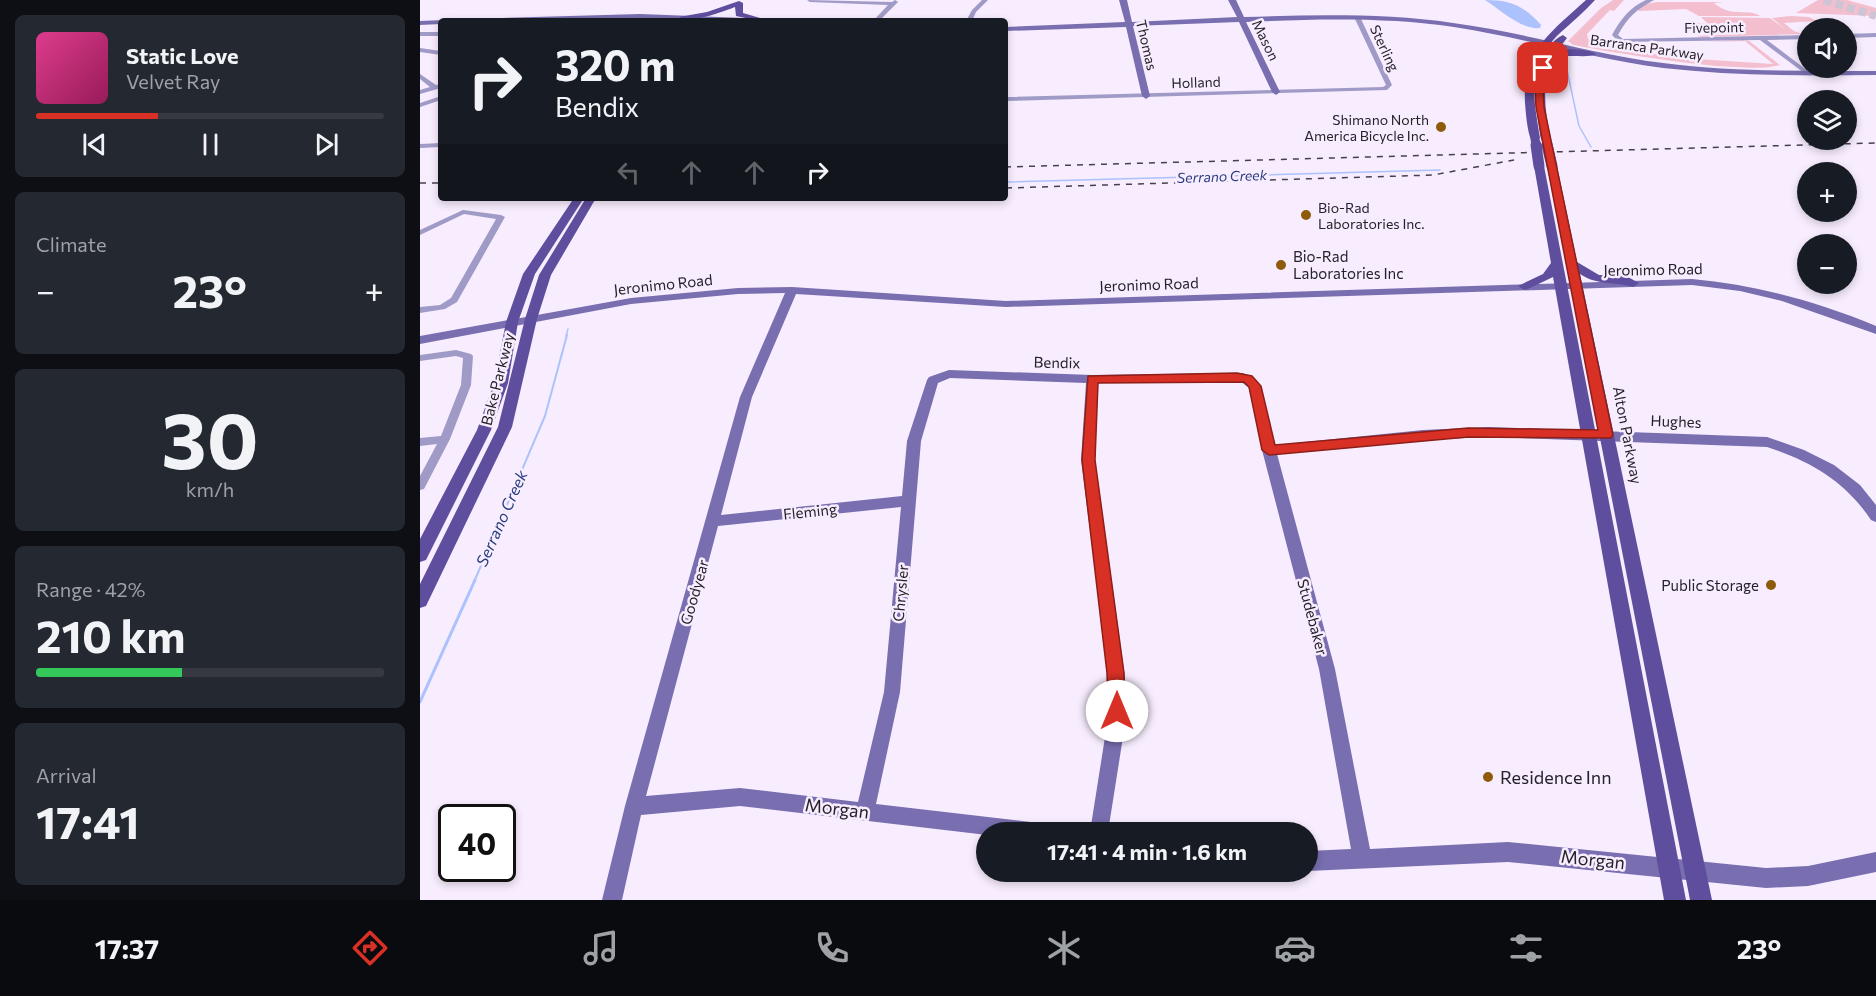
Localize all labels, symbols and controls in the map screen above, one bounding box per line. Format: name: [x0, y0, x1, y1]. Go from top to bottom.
street label: Mason: [1249, 17, 1283, 63]
street label: Thomas: [1133, 18, 1161, 72]
street label: Fivepoint: [1684, 18, 1744, 36]
map controls: [1797, 18, 1857, 294]
button: sound: [1797, 18, 1857, 78]
street label: Sterling: [1367, 22, 1403, 74]
street label: Barranca Parkway: [1589, 31, 1705, 63]
text: 320 m: [555, 38, 675, 90]
text: Static Love: [126, 42, 239, 69]
icon: right: [456, 42, 534, 120]
pin: [1517, 42, 1568, 93]
icon: arrive: [1526, 51, 1559, 84]
text: Velvet Ray: [126, 69, 220, 93]
street label: Holland: [1171, 73, 1221, 91]
text: Bendix: [555, 90, 639, 123]
button: layers: [1797, 90, 1857, 150]
place label: Shimano North America Bicycle Inc.: [1304, 111, 1429, 144]
marker: Shimano North America Bicycle Inc.: [1434, 120, 1448, 134]
icon: previous: [78, 128, 111, 161]
icon: pause: [194, 128, 227, 161]
icon: next: [310, 128, 343, 161]
icon: left: [612, 156, 645, 189]
icon: ahead: [675, 156, 708, 189]
icon: ahead: [738, 156, 771, 189]
icon: right: [801, 156, 834, 189]
button: +: [1797, 162, 1857, 222]
water label: Serrano Creek: [1177, 166, 1268, 186]
place label: Bio-Rad Laboratories Inc.: [1318, 199, 1425, 232]
marker: Bio-Rad Laboratories Inc.: [1299, 208, 1313, 222]
text: Climate: [36, 232, 106, 256]
button: −: [1797, 234, 1857, 294]
place label: Bio-Rad Laboratories Inc: [1293, 247, 1404, 282]
marker: Bio-Rad Laboratories Inc: [1274, 258, 1288, 272]
street label: Jeronimo Road: [1603, 259, 1703, 279]
text: 23°: [173, 262, 247, 317]
text: −: [36, 269, 55, 310]
text: +: [365, 269, 384, 310]
street label: Jeronimo Road: [613, 270, 713, 298]
street label: Jeronimo Road: [1099, 273, 1199, 295]
street label: Bake Parkway: [477, 331, 517, 427]
street label: Bendix: [1034, 353, 1081, 371]
street label: Alton Parkway: [1610, 385, 1646, 486]
text: 30: [161, 390, 259, 485]
street label: Hughes: [1650, 411, 1702, 431]
water label: Serrano Creek: [471, 467, 531, 569]
text: km/h: [186, 477, 234, 501]
street label: Fleming: [782, 499, 838, 523]
street label: Goodyear: [676, 557, 712, 627]
street label: Chrysler: [889, 564, 911, 622]
place label: Public Storage: [1661, 576, 1759, 594]
text: Range · 42%: [36, 577, 145, 601]
street label: Studebaker: [1294, 577, 1332, 657]
marker: Public Storage: [1764, 578, 1778, 592]
text: 210 km: [36, 607, 186, 662]
position arrow: [1085, 679, 1149, 743]
text: Arrival: [36, 763, 97, 787]
place label: Residence Inn: [1500, 766, 1612, 788]
marker: Residence Inn: [1481, 770, 1495, 784]
text: 17:41: [36, 793, 140, 848]
street label: Morgan: [804, 793, 870, 823]
speed limit sign: 40: [438, 804, 516, 882]
text: 17:41 · 4 min · 1.6 km: [1047, 838, 1247, 865]
street label: Morgan: [1560, 845, 1626, 873]
icon: directions: [349, 927, 391, 969]
icon: music: [580, 927, 622, 969]
icon: phone: [811, 927, 853, 969]
icon: climate: [1043, 927, 1085, 969]
icon: car: [1274, 927, 1316, 969]
icon: filters: [1505, 927, 1547, 969]
text: 17:37: [95, 932, 159, 965]
text: 23°: [1737, 932, 1781, 965]

